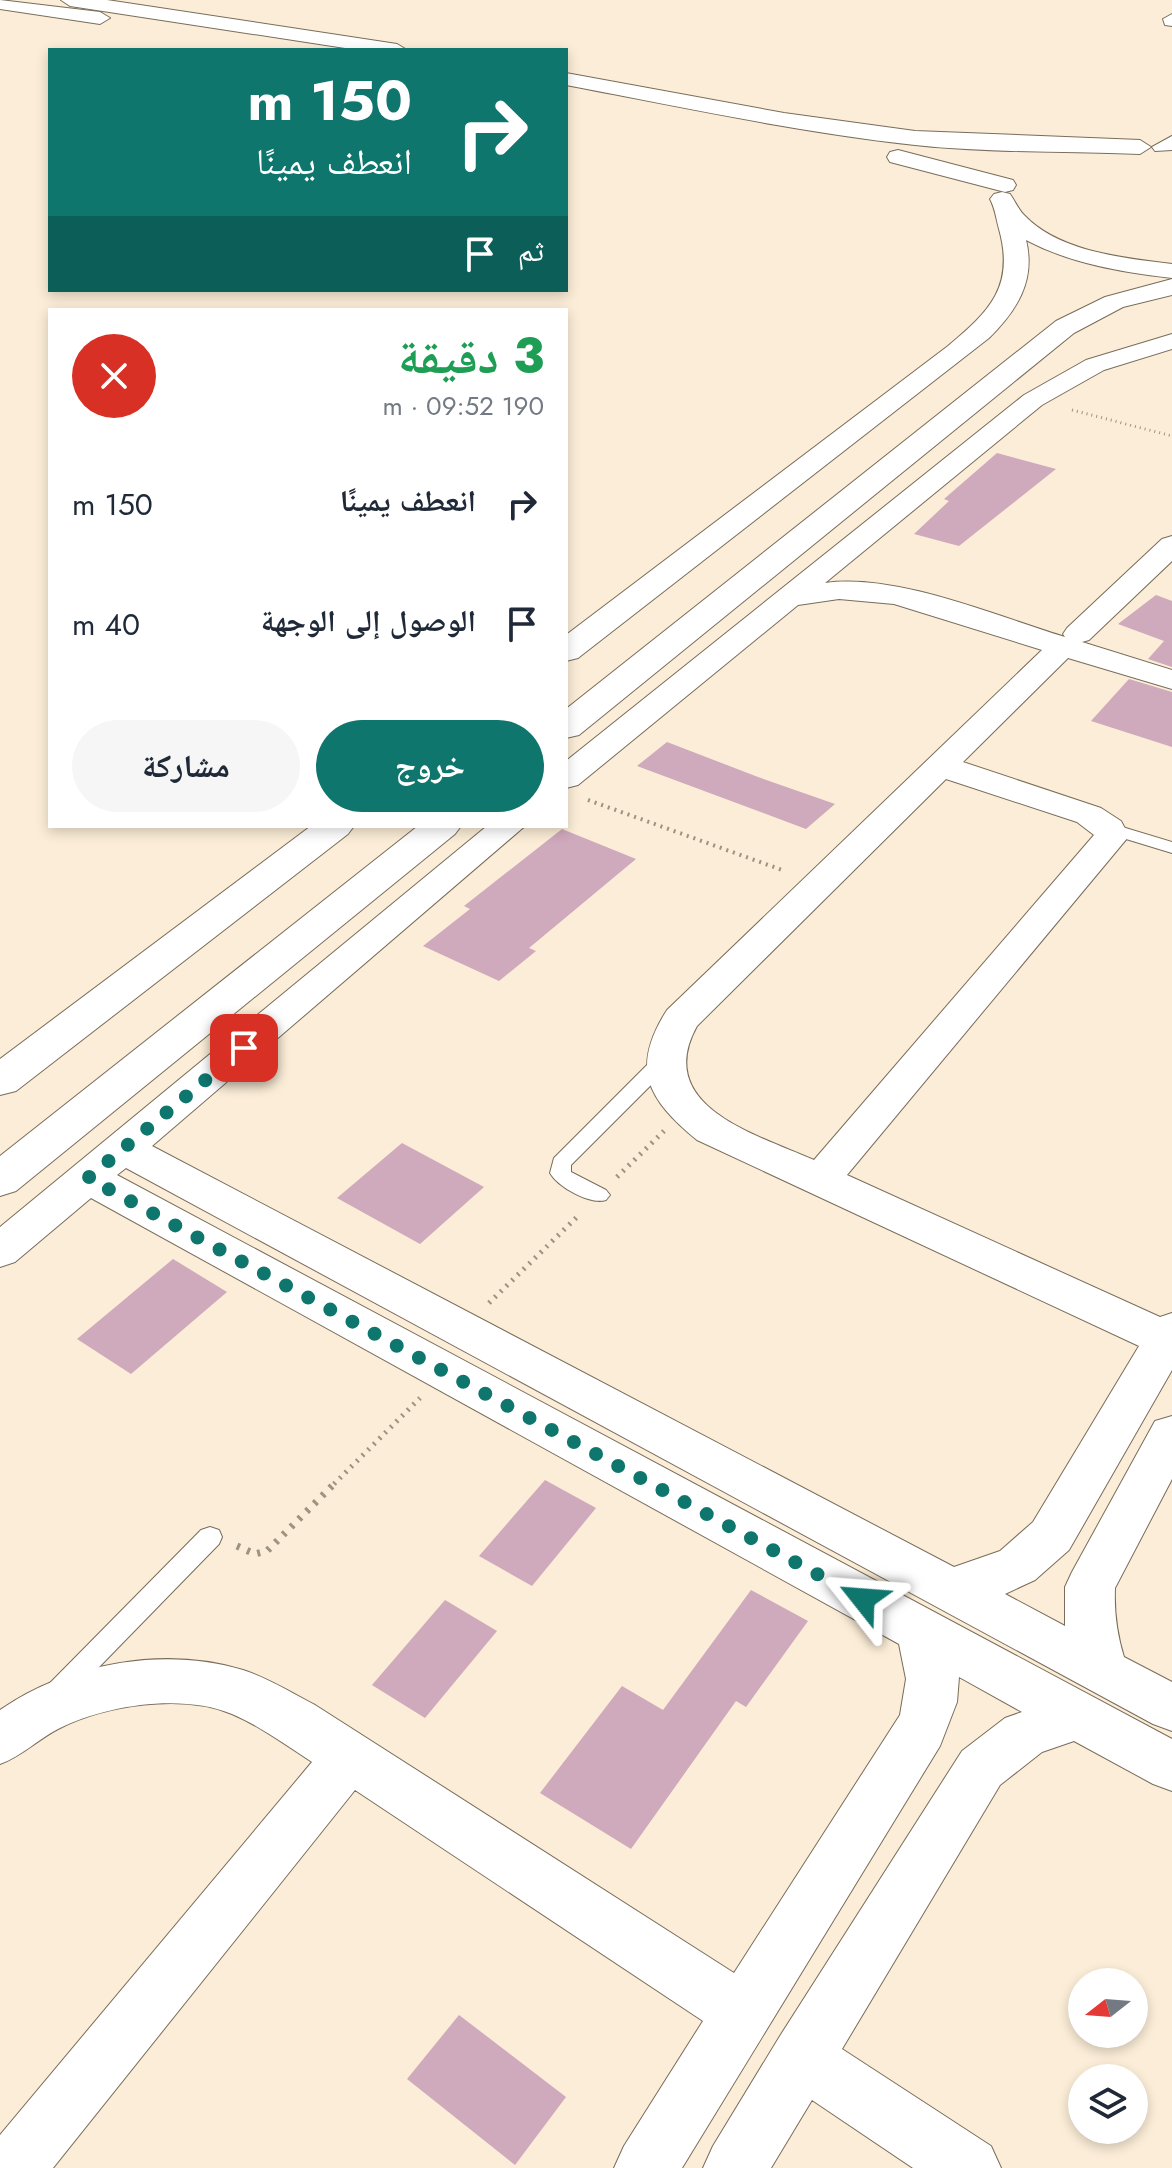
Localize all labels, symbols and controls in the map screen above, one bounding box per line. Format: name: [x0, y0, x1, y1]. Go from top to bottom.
text: 150 m: [248, 60, 412, 141]
icon: right: [440, 80, 544, 184]
text: انعطف يمينًا: [256, 135, 412, 187]
text: ثم: [518, 229, 544, 272]
icon: arrive: [458, 232, 502, 276]
text: 3 دقيقة: [398, 322, 544, 391]
button: close: [72, 334, 156, 418]
text: 190 m · 09:52: [382, 387, 544, 425]
text: انعطف يمينًا: [340, 479, 476, 522]
icon: right: [500, 482, 544, 526]
text: 150 m: [72, 483, 153, 526]
text: الوصول إلى الوجهة: [261, 599, 476, 642]
icon: arrive: [500, 602, 544, 646]
text: 40 m: [72, 603, 140, 646]
button: مشاركة: [72, 720, 300, 812]
button: خروج: [316, 720, 544, 812]
pin: [210, 1014, 278, 1082]
icon: arrive: [222, 1026, 266, 1070]
position arrow: [821, 1557, 905, 1641]
north arrow: [1068, 1968, 1148, 2048]
map controls: [1068, 1968, 1148, 2144]
button: layers: [1068, 2064, 1148, 2144]

